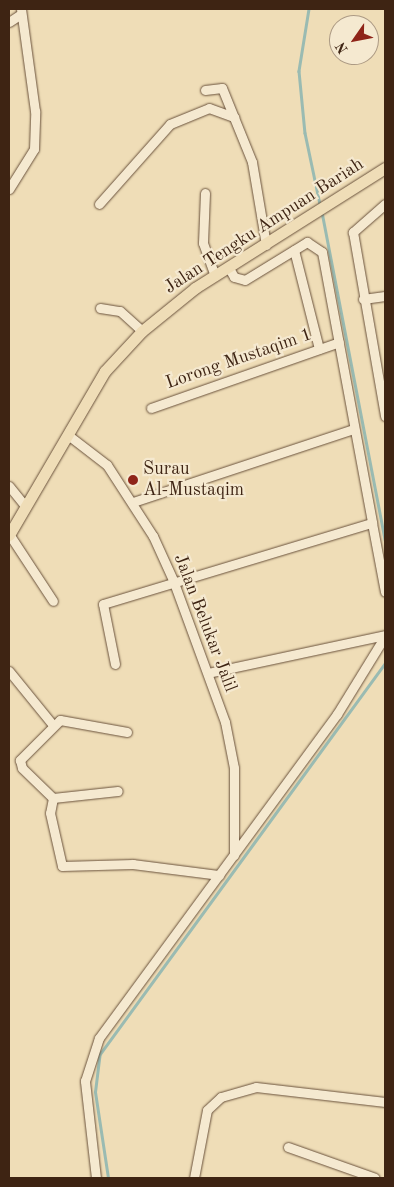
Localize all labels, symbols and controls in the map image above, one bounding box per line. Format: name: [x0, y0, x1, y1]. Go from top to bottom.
north arrow: [329, 15, 379, 65]
text: N: [333, 39, 351, 56]
street label: Jalan Tengku Ampuan Bariah: [160, 153, 368, 299]
street label: Lorong Mustaqim 1: [163, 324, 315, 394]
place label: Surau Al-Mustaqim: [143, 459, 244, 502]
marker: Surau Al-Mustaqim: [127, 474, 139, 486]
street label: Jalan Belukar Jalil: [169, 551, 241, 695]

